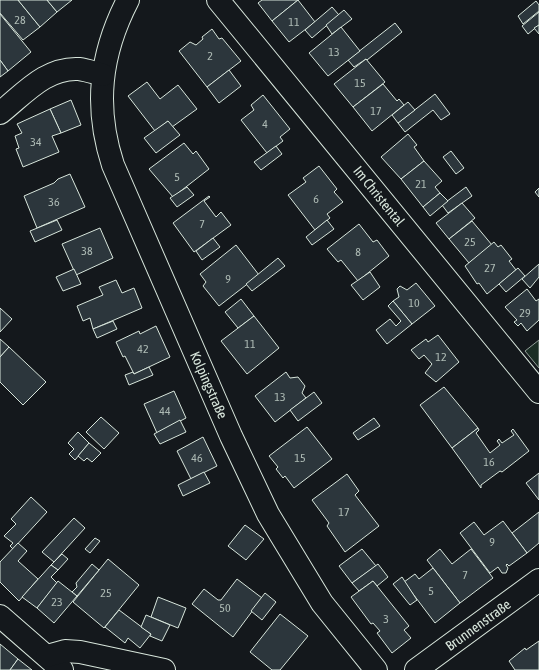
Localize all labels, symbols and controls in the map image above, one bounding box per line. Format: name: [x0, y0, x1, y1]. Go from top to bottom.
house number: 28: [14, 13, 26, 27]
house number: 11: [288, 15, 300, 29]
house number: 13: [328, 45, 340, 59]
house number: 2: [207, 49, 213, 63]
house number: 15: [354, 76, 366, 90]
house number: 17: [370, 104, 382, 118]
house number: 4: [262, 117, 268, 131]
house number: 34: [30, 135, 42, 149]
street label: Im Christental: [350, 163, 408, 229]
house number: 5: [174, 170, 180, 184]
house number: 21: [415, 177, 427, 191]
house number: 6: [313, 192, 319, 206]
house number: 36: [48, 195, 60, 209]
house number: 7: [199, 217, 205, 231]
house number: 25: [464, 235, 476, 249]
house number: 38: [81, 244, 93, 258]
house number: 8: [355, 245, 361, 259]
house number: 27: [484, 261, 496, 275]
house number: 9: [225, 272, 231, 286]
house number: 10: [408, 296, 420, 310]
house number: 29: [519, 306, 531, 320]
house number: 11: [244, 337, 256, 351]
house number: 42: [137, 342, 149, 356]
street label: Kolpingstraße: [187, 349, 231, 421]
house number: 12: [435, 350, 447, 364]
house number: 13: [274, 390, 286, 404]
house number: 44: [159, 404, 171, 418]
house number: 46: [191, 451, 203, 465]
house number: 15: [294, 451, 306, 465]
house number: 16: [483, 455, 495, 469]
house number: 17: [338, 505, 350, 519]
house number: 9: [489, 535, 495, 549]
house number: 7: [462, 568, 468, 582]
house number: 5: [428, 584, 434, 598]
house number: 25: [100, 586, 112, 600]
house number: 23: [51, 595, 63, 609]
street label: Brunnenstraße: [442, 596, 514, 654]
house number: 50: [219, 601, 231, 615]
house number: 3: [383, 612, 389, 626]

